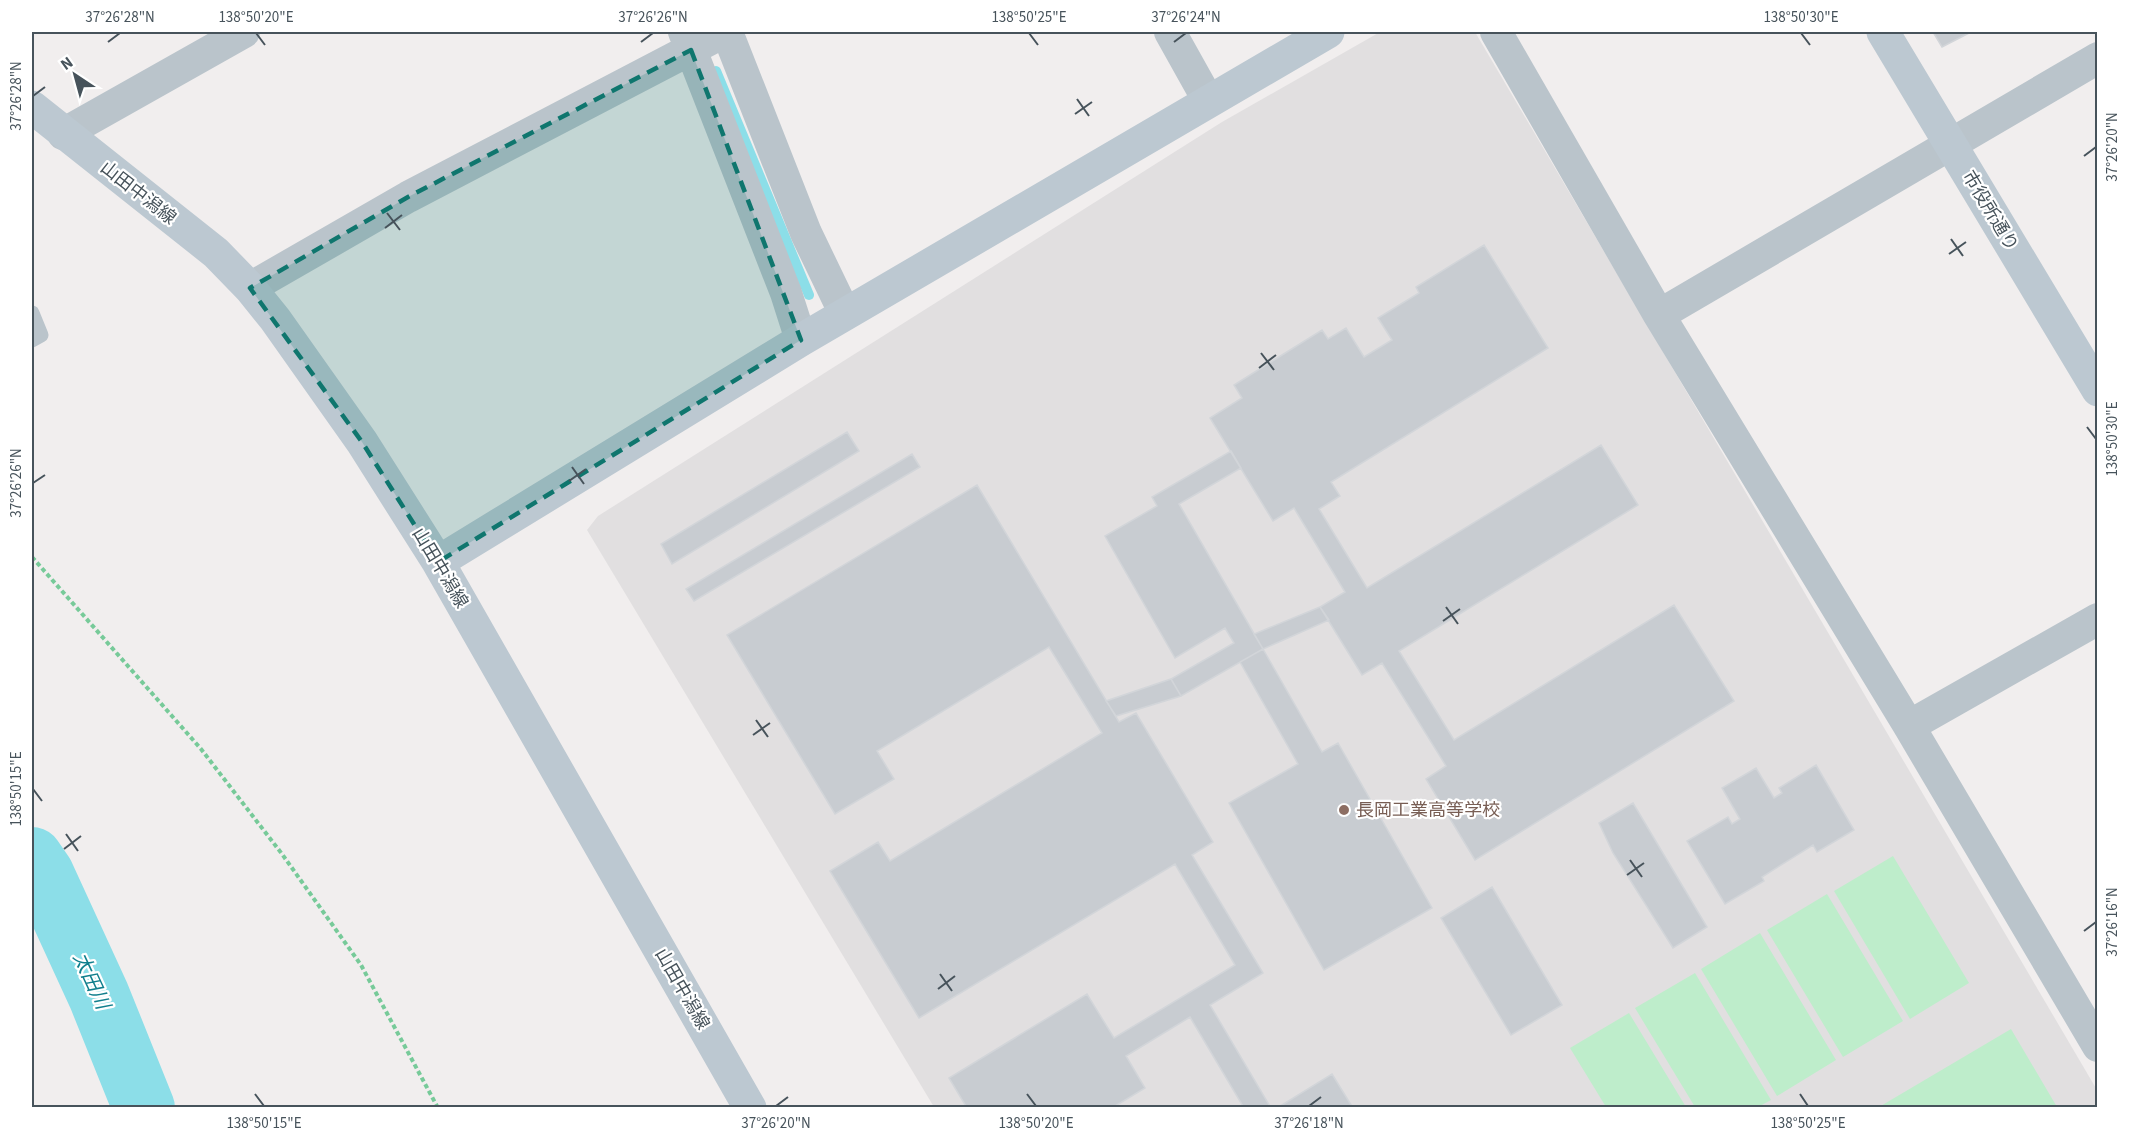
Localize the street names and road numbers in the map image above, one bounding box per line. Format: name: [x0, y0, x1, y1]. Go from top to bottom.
street label: 山田中潟線: [95, 155, 181, 231]
street label: 市役所通り: [1956, 166, 2024, 256]
street label: 山田中潟線: [406, 523, 474, 613]
street label: 山田中潟線: [649, 944, 715, 1034]

